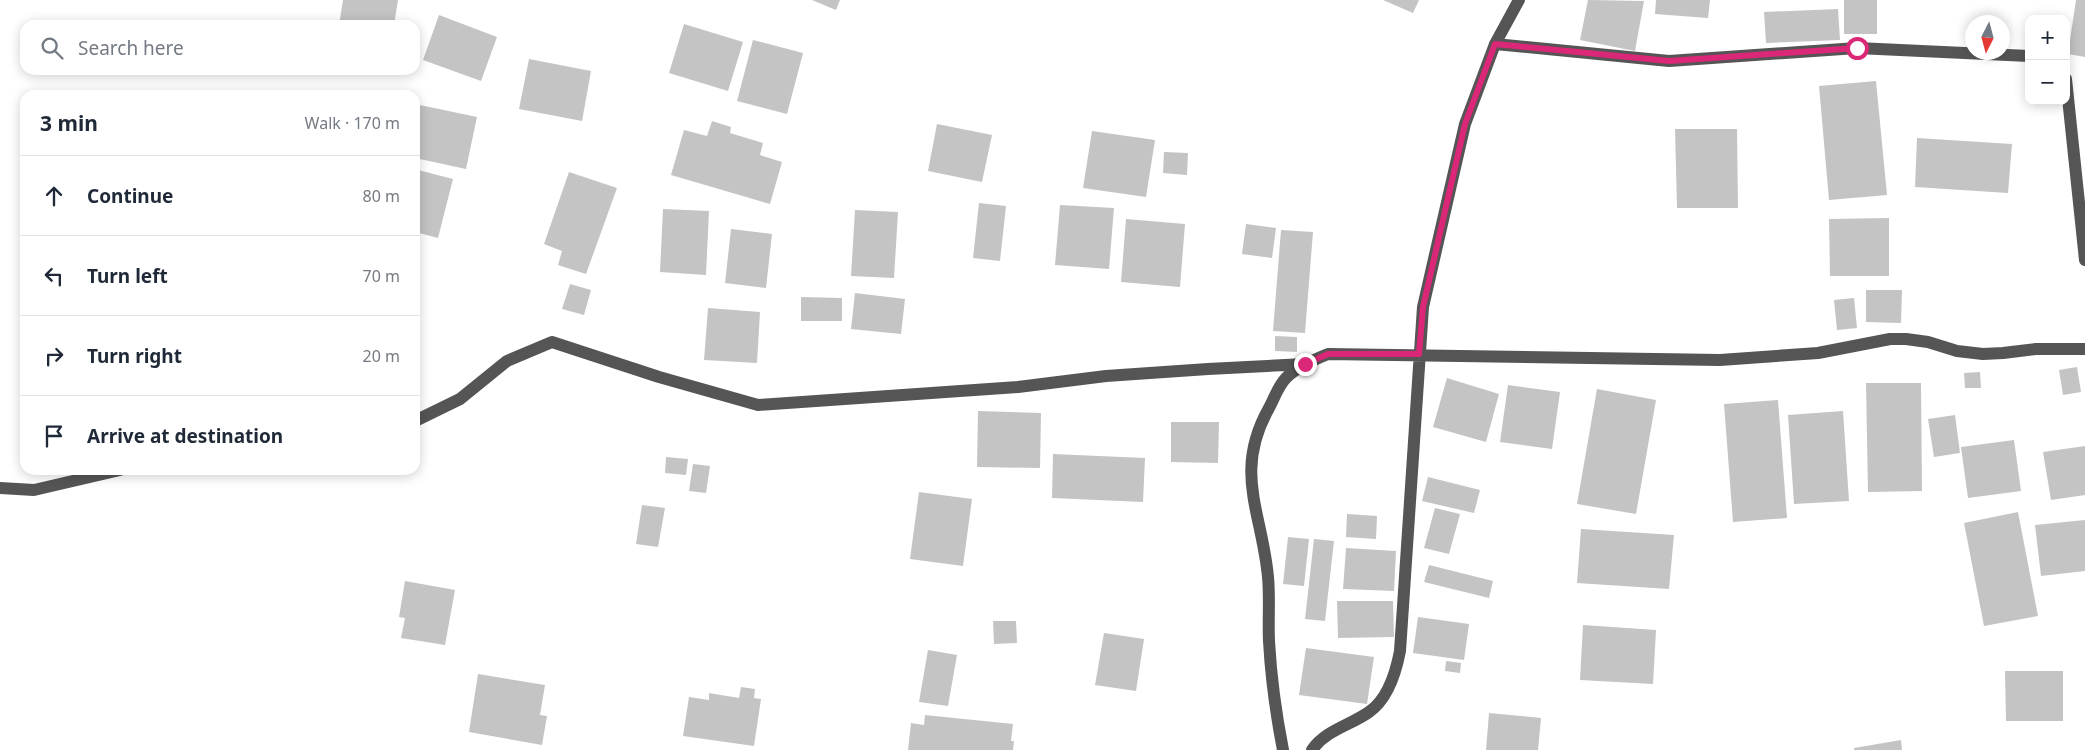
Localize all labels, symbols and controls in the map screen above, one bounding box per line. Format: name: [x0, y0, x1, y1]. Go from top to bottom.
north arrow: [1965, 15, 2010, 60]
map controls: [2025, 15, 2070, 105]
button: +: [2025, 15, 2070, 60]
search box: [20, 20, 420, 75]
icon: search: [38, 34, 66, 62]
text: Search here: [78, 35, 184, 61]
route start: [1846, 37, 1869, 60]
button: −: [2025, 60, 2070, 105]
text: 3 min: [40, 109, 98, 137]
text: Walk · 170 m: [305, 112, 400, 134]
icon: ahead: [40, 182, 68, 210]
text: Continue: [87, 183, 173, 209]
text: 80 m: [363, 185, 400, 207]
icon: left: [40, 262, 68, 290]
text: Turn left: [87, 263, 168, 289]
text: 70 m: [363, 265, 400, 287]
icon: right: [40, 342, 68, 370]
text: Turn right: [87, 343, 182, 369]
text: 20 m: [363, 345, 400, 367]
route end: [1294, 353, 1317, 376]
icon: arrive: [40, 422, 68, 450]
text: Arrive at destination: [87, 423, 283, 449]

